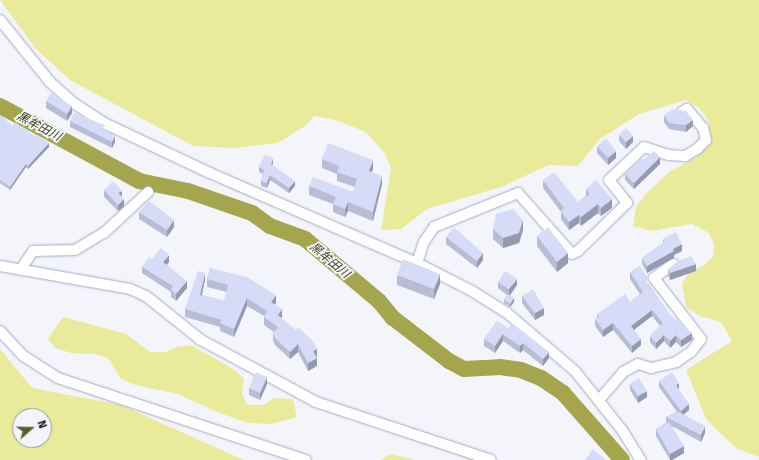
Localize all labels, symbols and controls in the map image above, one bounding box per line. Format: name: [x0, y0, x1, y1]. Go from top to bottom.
water label: 黒牟田川: [14, 108, 64, 144]
water label: 黒牟田川: [307, 239, 353, 281]
north arrow: [12, 408, 52, 448]
text: N: [34, 418, 51, 431]

